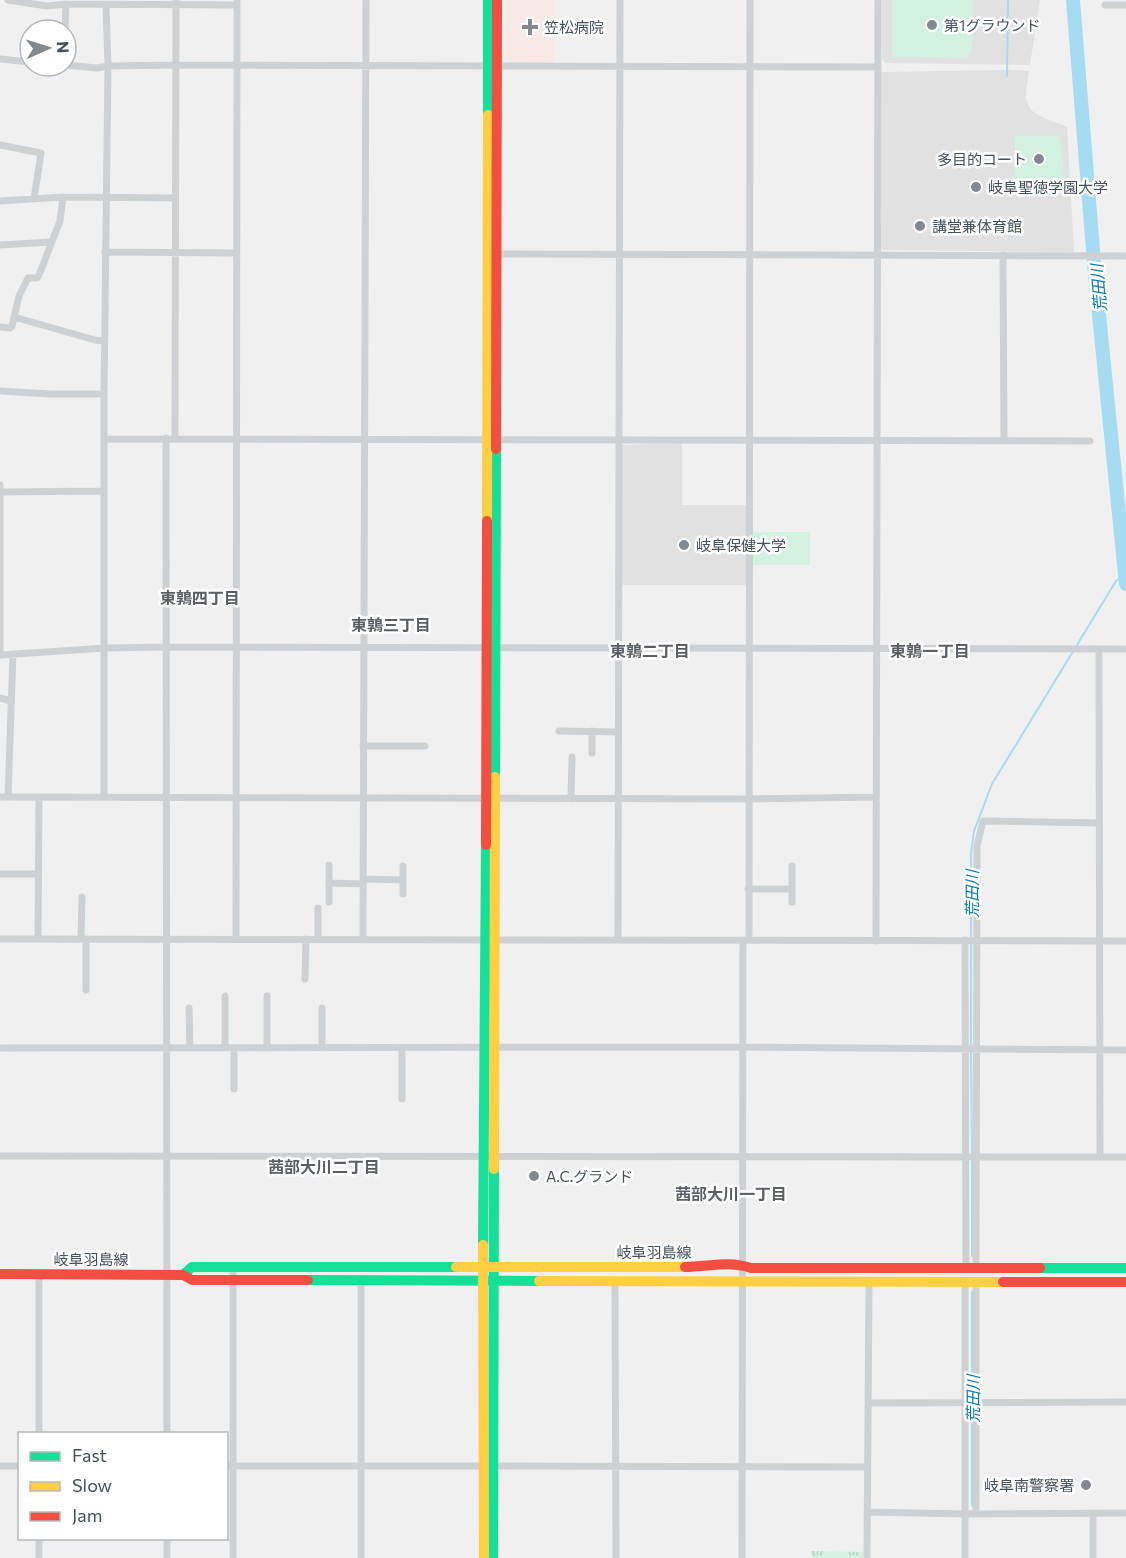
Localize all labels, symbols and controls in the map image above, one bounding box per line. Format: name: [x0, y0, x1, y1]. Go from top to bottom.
place label: 第1グラウンド: [944, 16, 1040, 34]
north arrow: [18, 18, 78, 78]
marker: 笠松病院: [521, 18, 539, 36]
place label: 笠松病院: [544, 18, 604, 36]
marker: 第1グラウンド: [925, 18, 939, 32]
text: N: [54, 41, 73, 54]
place label: 多目的コート: [937, 150, 1027, 168]
marker: 多目的コート: [1032, 152, 1046, 166]
place label: 岐阜聖徳学園大学: [988, 178, 1108, 196]
marker: 岐阜聖徳学園大学: [969, 180, 983, 194]
place label: 講堂兼体育館: [932, 217, 1022, 235]
marker: 講堂兼体育館: [913, 219, 927, 233]
water label: 荒田川: [1086, 261, 1110, 313]
place label: 岐阜保健大学: [696, 536, 786, 554]
marker: 岐阜保健大学: [677, 538, 691, 552]
district label: 東鶉四丁目: [160, 588, 240, 607]
district label: 東鶉三丁目: [351, 615, 431, 634]
district label: 東鶉二丁目: [610, 641, 690, 660]
district label: 東鶉一丁目: [890, 641, 970, 660]
water label: 荒田川: [962, 868, 981, 918]
district label: 茜部大川二丁目: [268, 1157, 380, 1176]
place label: A.C.グランド: [546, 1167, 633, 1185]
marker: A.C.グランド: [527, 1169, 541, 1183]
district label: 茜部大川一丁目: [675, 1184, 787, 1203]
street label: 岐阜羽島線: [616, 1243, 692, 1261]
street label: 岐阜羽島線: [53, 1250, 129, 1268]
water label: 荒田川: [963, 1373, 982, 1423]
legend: [18, 1432, 228, 1540]
text: Fast: [72, 1444, 107, 1466]
text: Slow: [72, 1474, 112, 1496]
place label: 岐阜南警察署: [984, 1476, 1074, 1494]
marker: 岐阜南警察署: [1079, 1478, 1093, 1492]
text: Jam: [72, 1504, 102, 1526]

